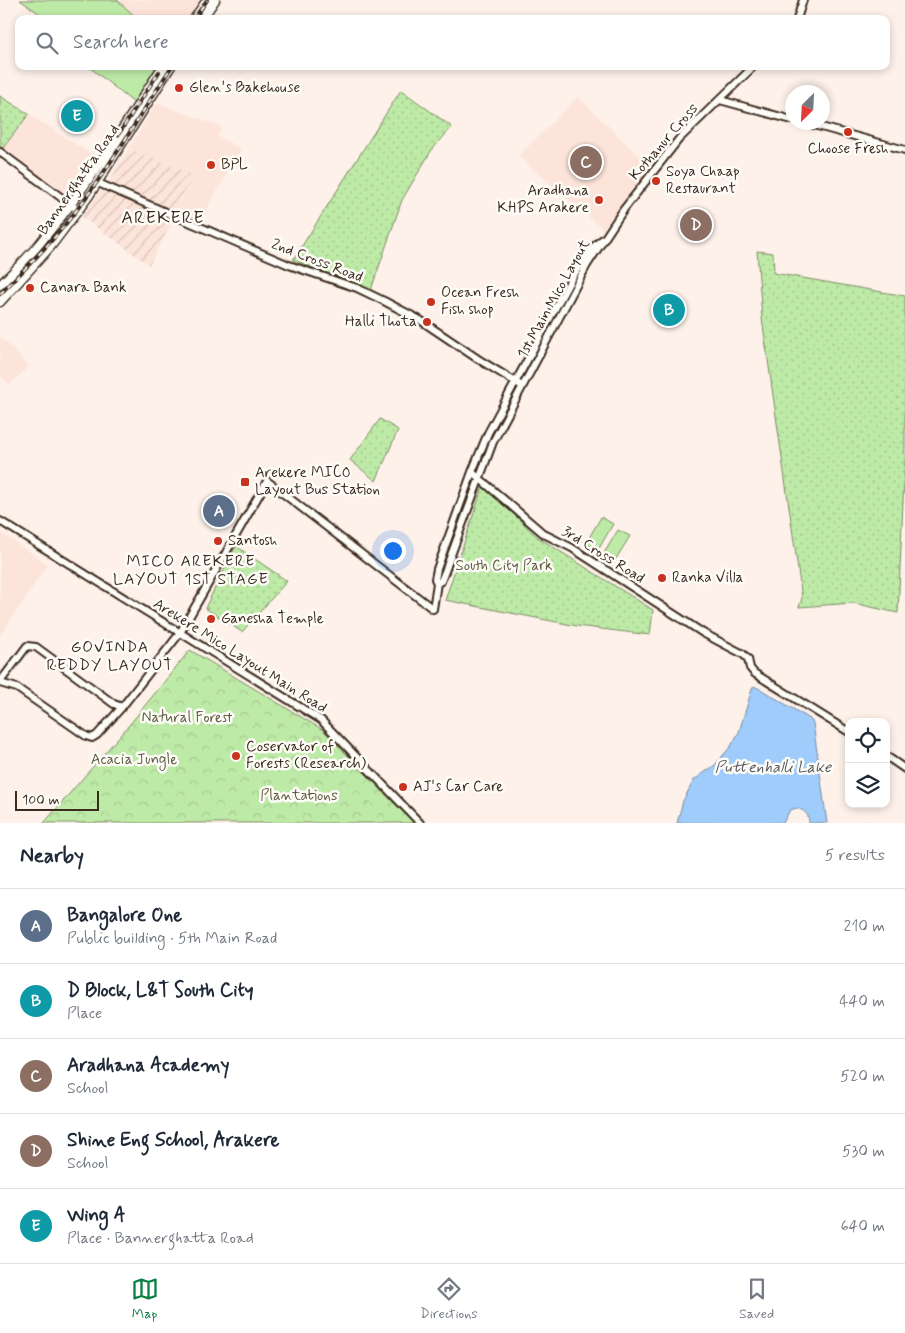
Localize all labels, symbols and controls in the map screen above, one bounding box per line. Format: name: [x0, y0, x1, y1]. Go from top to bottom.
search box: [15, 15, 890, 70]
icon: search: [33, 29, 61, 57]
text: Search here: [73, 30, 169, 55]
place label: Glen's Bakehouse: [189, 78, 300, 98]
marker: Glen's Bakehouse: [173, 82, 185, 94]
north arrow: [785, 85, 830, 130]
pin: E: [61, 97, 93, 135]
street label: Kothanur Cross: [625, 99, 703, 185]
street label: Bannerghatta Road: [33, 121, 125, 240]
marker: Choose Fresh: [842, 126, 854, 138]
place label: Choose Fresh: [807, 139, 889, 159]
pin: C: [570, 143, 602, 181]
place label: BPL: [221, 155, 248, 175]
marker: BPL: [205, 159, 217, 171]
place label: Soya Chaap Restaurant: [666, 162, 740, 199]
marker: Soya Chaap Restaurant: [650, 175, 662, 187]
place label: Aradhana KHPS Arakere: [497, 181, 589, 218]
marker: Aradhana KHPS Arakere: [593, 194, 605, 206]
district label: AREKERE: [121, 206, 205, 230]
pin: D: [680, 206, 712, 244]
street label: 2nd Cross Road: [268, 234, 366, 288]
street label: 1st Main Mico Layout: [513, 236, 595, 362]
place label: Canara Bank: [40, 278, 126, 298]
marker: Canara Bank: [24, 282, 36, 294]
place label: Ocean Fresh Fish shop: [441, 283, 519, 320]
pin: B: [653, 291, 685, 329]
marker: Ocean Fresh Fish shop: [425, 296, 437, 308]
place label: Halli Thota: [345, 312, 417, 332]
marker: Halli Thota: [421, 316, 433, 328]
place label: Arekere MICO Layout Bus Station: [255, 463, 380, 500]
marker: Arekere MICO Layout Bus Station: [239, 476, 251, 488]
pin: A: [203, 492, 235, 530]
street label: 3rd Cross Road: [558, 522, 648, 589]
place label: Santosh: [228, 531, 277, 551]
marker: Santosh: [212, 535, 224, 547]
your location: [380, 538, 406, 564]
district label: MICO AREKERE LAYOUT 1ST STAGE: [113, 551, 269, 590]
park label: South City Park: [455, 556, 553, 576]
place label: Ranka Villa: [672, 568, 744, 588]
marker: Ranka Villa: [656, 572, 668, 584]
street label: Arekere Mico Layout Main Road: [149, 594, 331, 718]
place label: Ganesha Temple: [221, 609, 324, 629]
marker: Ganesha Temple: [205, 613, 217, 625]
district label: GOVINDA REDDY LAYOUT: [46, 637, 174, 676]
park label: Natural Forest: [142, 708, 233, 728]
map controls: [845, 718, 890, 808]
button: locate: [845, 718, 890, 763]
place label: Coservator of Forests (Research): [246, 737, 367, 774]
park label: Acacia Jungle: [91, 750, 177, 771]
marker: Coservator of Forests (Research): [230, 750, 242, 762]
water label: Puttenhalli Lake: [715, 757, 832, 778]
button: layers: [845, 763, 890, 808]
place label: AJ's Car Care: [413, 777, 503, 797]
marker: AJ's Car Care: [397, 781, 409, 793]
park label: Plantations: [260, 786, 338, 806]
scale bar: [15, 788, 99, 811]
text: 100 m: [22, 791, 60, 809]
text: Nearby: [20, 842, 84, 870]
text: 5 results: [825, 845, 885, 866]
text: Bangalore One: [67, 903, 182, 928]
text: A: [31, 916, 41, 937]
text: 210 m: [844, 916, 885, 937]
text: Public building · 5th Main Road: [67, 928, 277, 949]
text: D Block, L&T South City: [67, 978, 254, 1003]
text: B: [31, 991, 41, 1012]
text: 440 m: [839, 991, 885, 1012]
text: Place: [67, 1003, 102, 1024]
text: Aradhana Academy: [67, 1053, 230, 1078]
text: C: [30, 1066, 42, 1087]
text: 520 m: [840, 1066, 885, 1087]
text: School: [67, 1078, 108, 1099]
text: Shine Eng School, Arakere: [67, 1128, 280, 1153]
text: D: [30, 1141, 42, 1162]
text: 530 m: [842, 1141, 885, 1162]
text: School: [67, 1153, 108, 1174]
text: Wing A: [67, 1203, 126, 1228]
text: E: [31, 1216, 41, 1237]
text: 640 m: [840, 1216, 885, 1237]
text: Place · Bannerghatta Road: [67, 1228, 254, 1249]
tab: Map: [131, 1275, 159, 1323]
tab: Directions: [420, 1275, 478, 1323]
tab: Saved: [739, 1275, 774, 1323]

